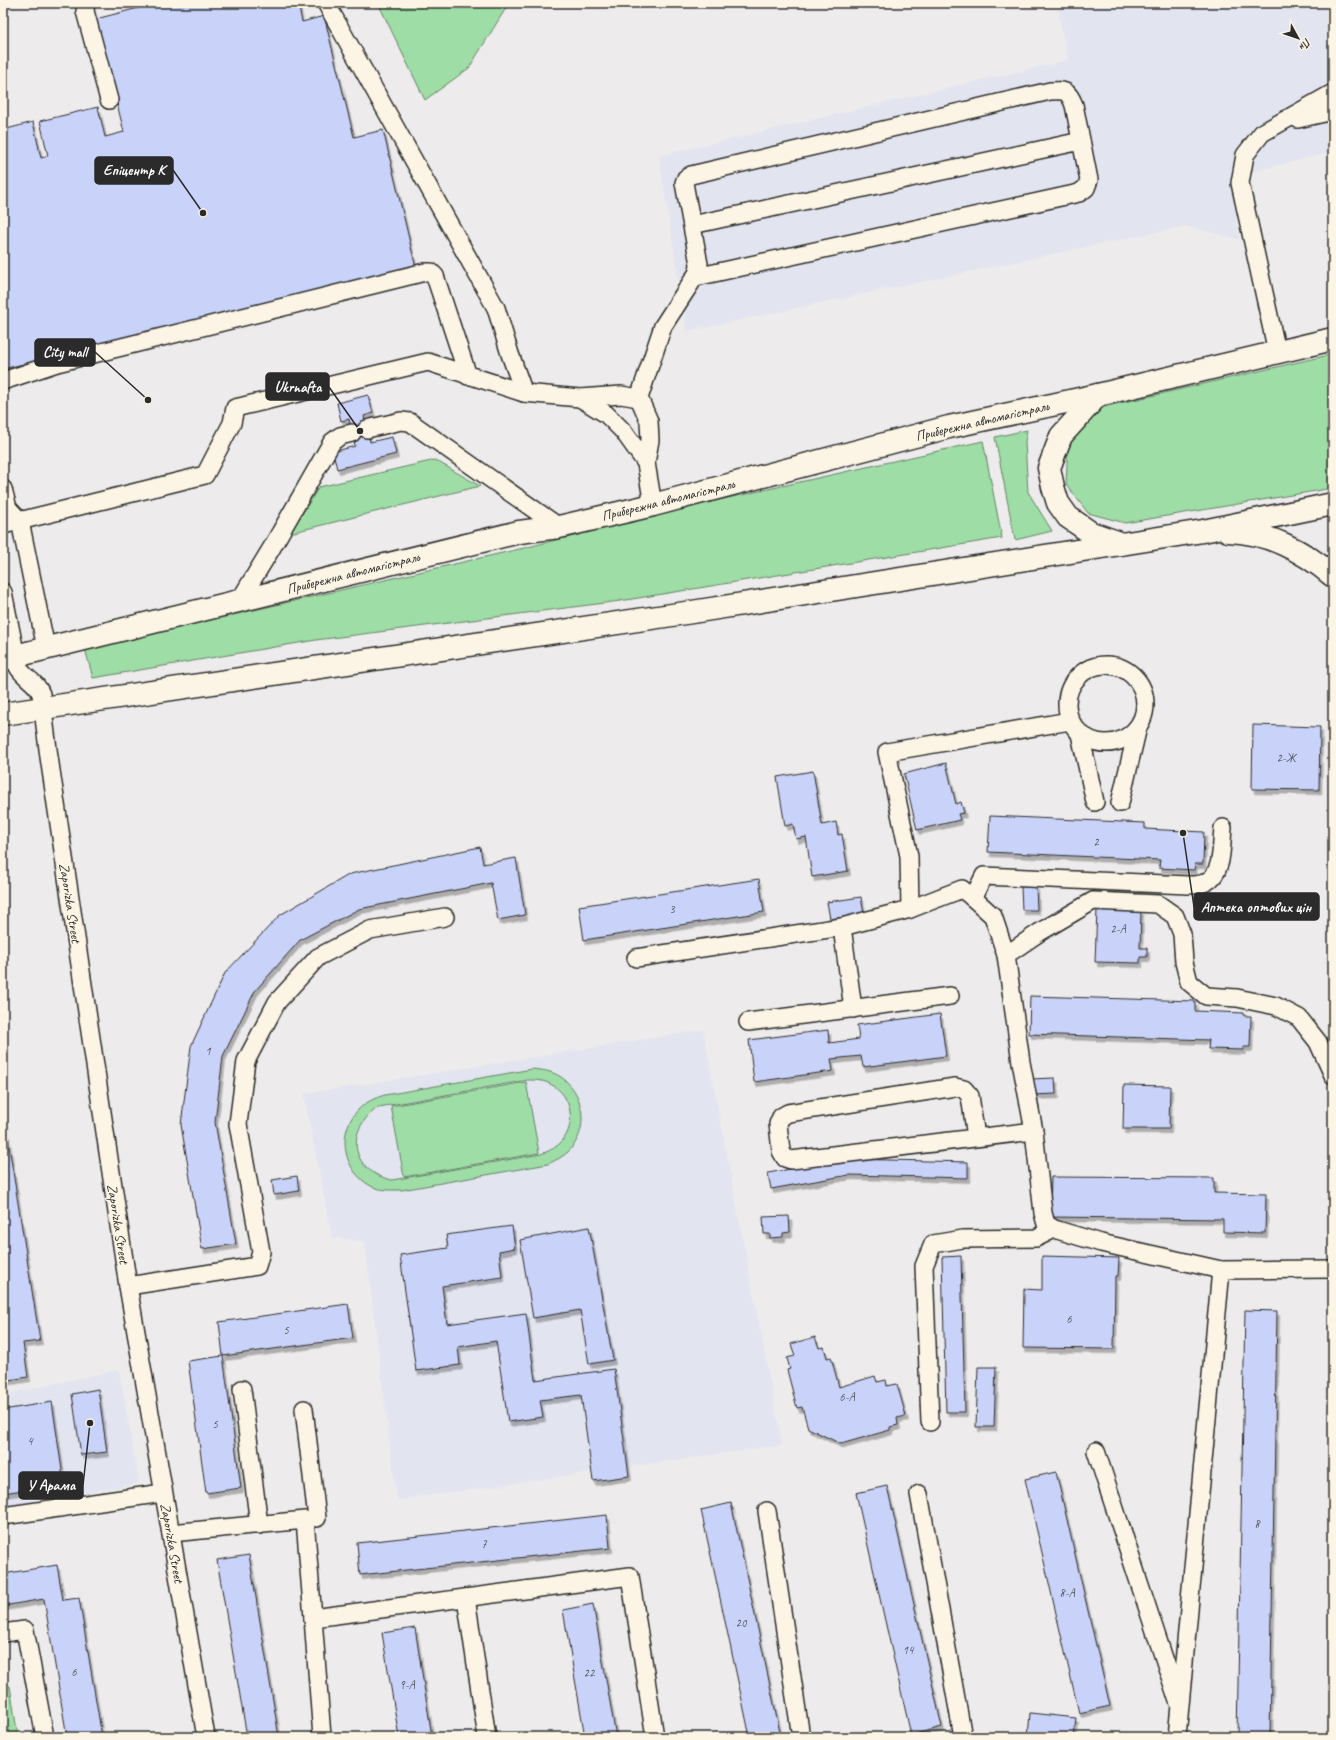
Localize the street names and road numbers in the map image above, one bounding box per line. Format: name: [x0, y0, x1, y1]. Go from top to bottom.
street label: Прибережна автомагістраль: [914, 397, 1051, 445]
street label: Прибережна автомагістраль: [600, 475, 737, 525]
street label: Прибережна автомагістраль: [285, 548, 422, 598]
street label: Zaporizka Street: [55, 862, 85, 945]
street label: Zaporizka Street: [103, 1183, 133, 1266]
street label: Zaporizka Street: [157, 1502, 188, 1585]

